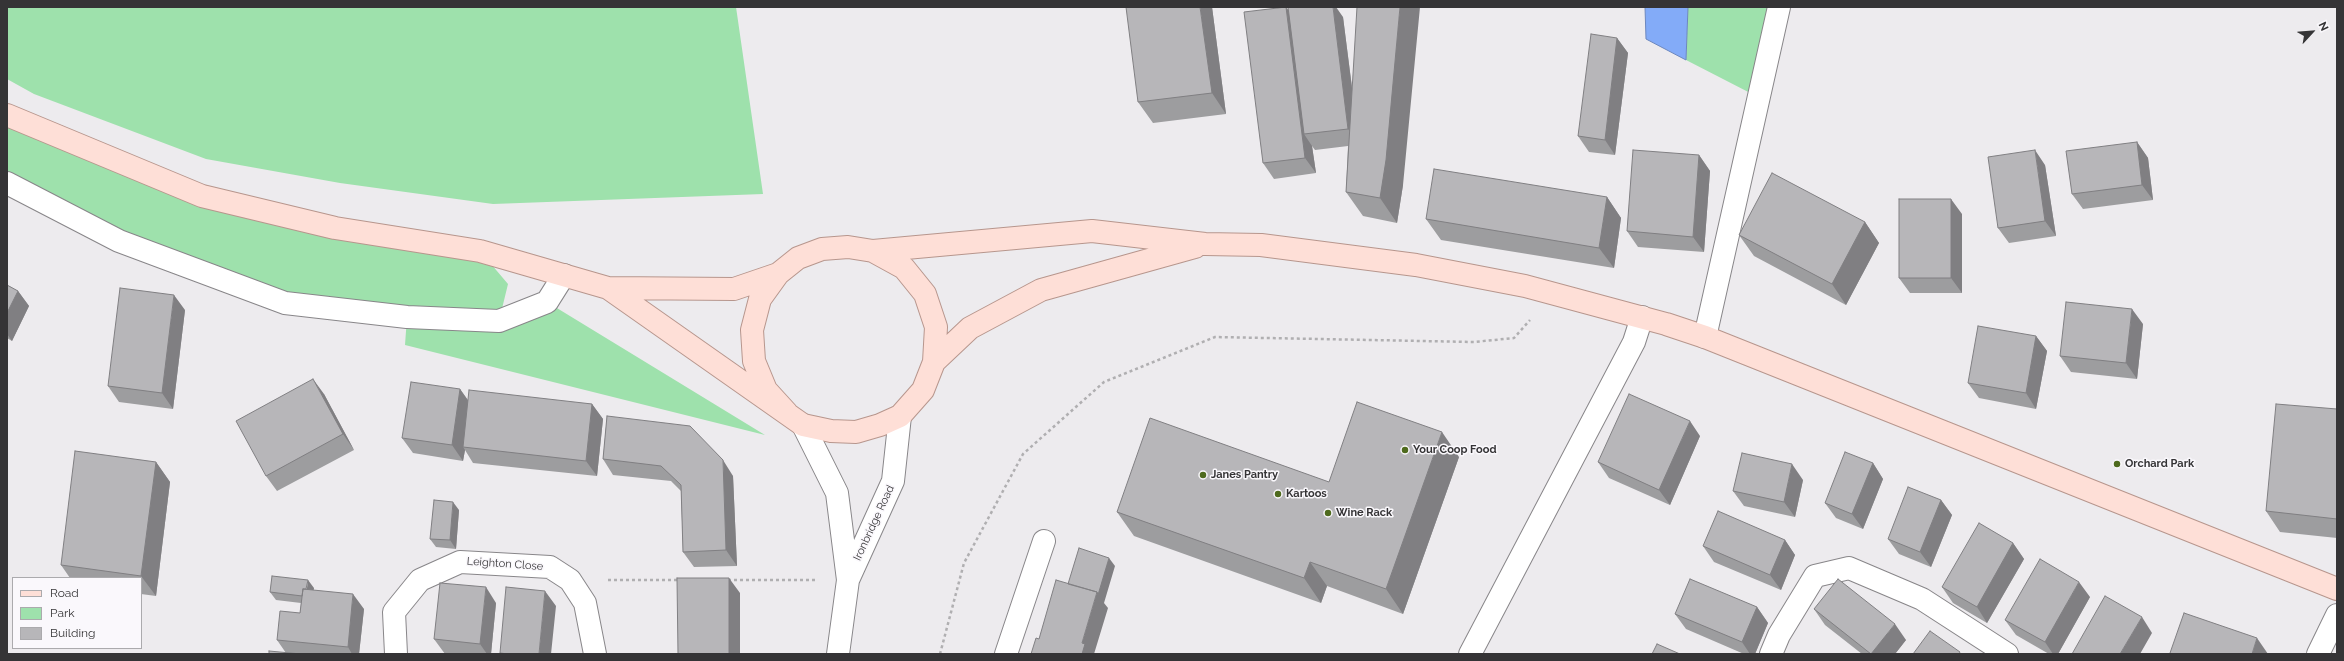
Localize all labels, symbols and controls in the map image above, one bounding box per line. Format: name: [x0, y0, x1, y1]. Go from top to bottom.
north arrow: [2292, 12, 2332, 52]
text: N: [2316, 20, 2331, 33]
place label: Your Coop Food: [1413, 443, 1496, 457]
marker: Your Coop Food: [1400, 445, 1410, 455]
place label: Orchard Park: [2125, 457, 2194, 471]
marker: Orchard Park: [2112, 459, 2122, 469]
place label: Janes Pantry: [1211, 468, 1278, 482]
marker: Janes Pantry: [1198, 470, 1208, 480]
street label: Ironbridge Road: [851, 483, 897, 563]
place label: Kartoos: [1286, 487, 1327, 501]
marker: Kartoos: [1273, 489, 1283, 499]
place label: Wine Rack: [1336, 506, 1392, 520]
marker: Wine Rack: [1323, 508, 1333, 518]
street label: Leighton Close: [466, 555, 544, 573]
legend: [12, 577, 142, 649]
text: Road: [50, 586, 79, 600]
text: Park: [50, 606, 75, 620]
text: Building: [50, 626, 96, 640]

